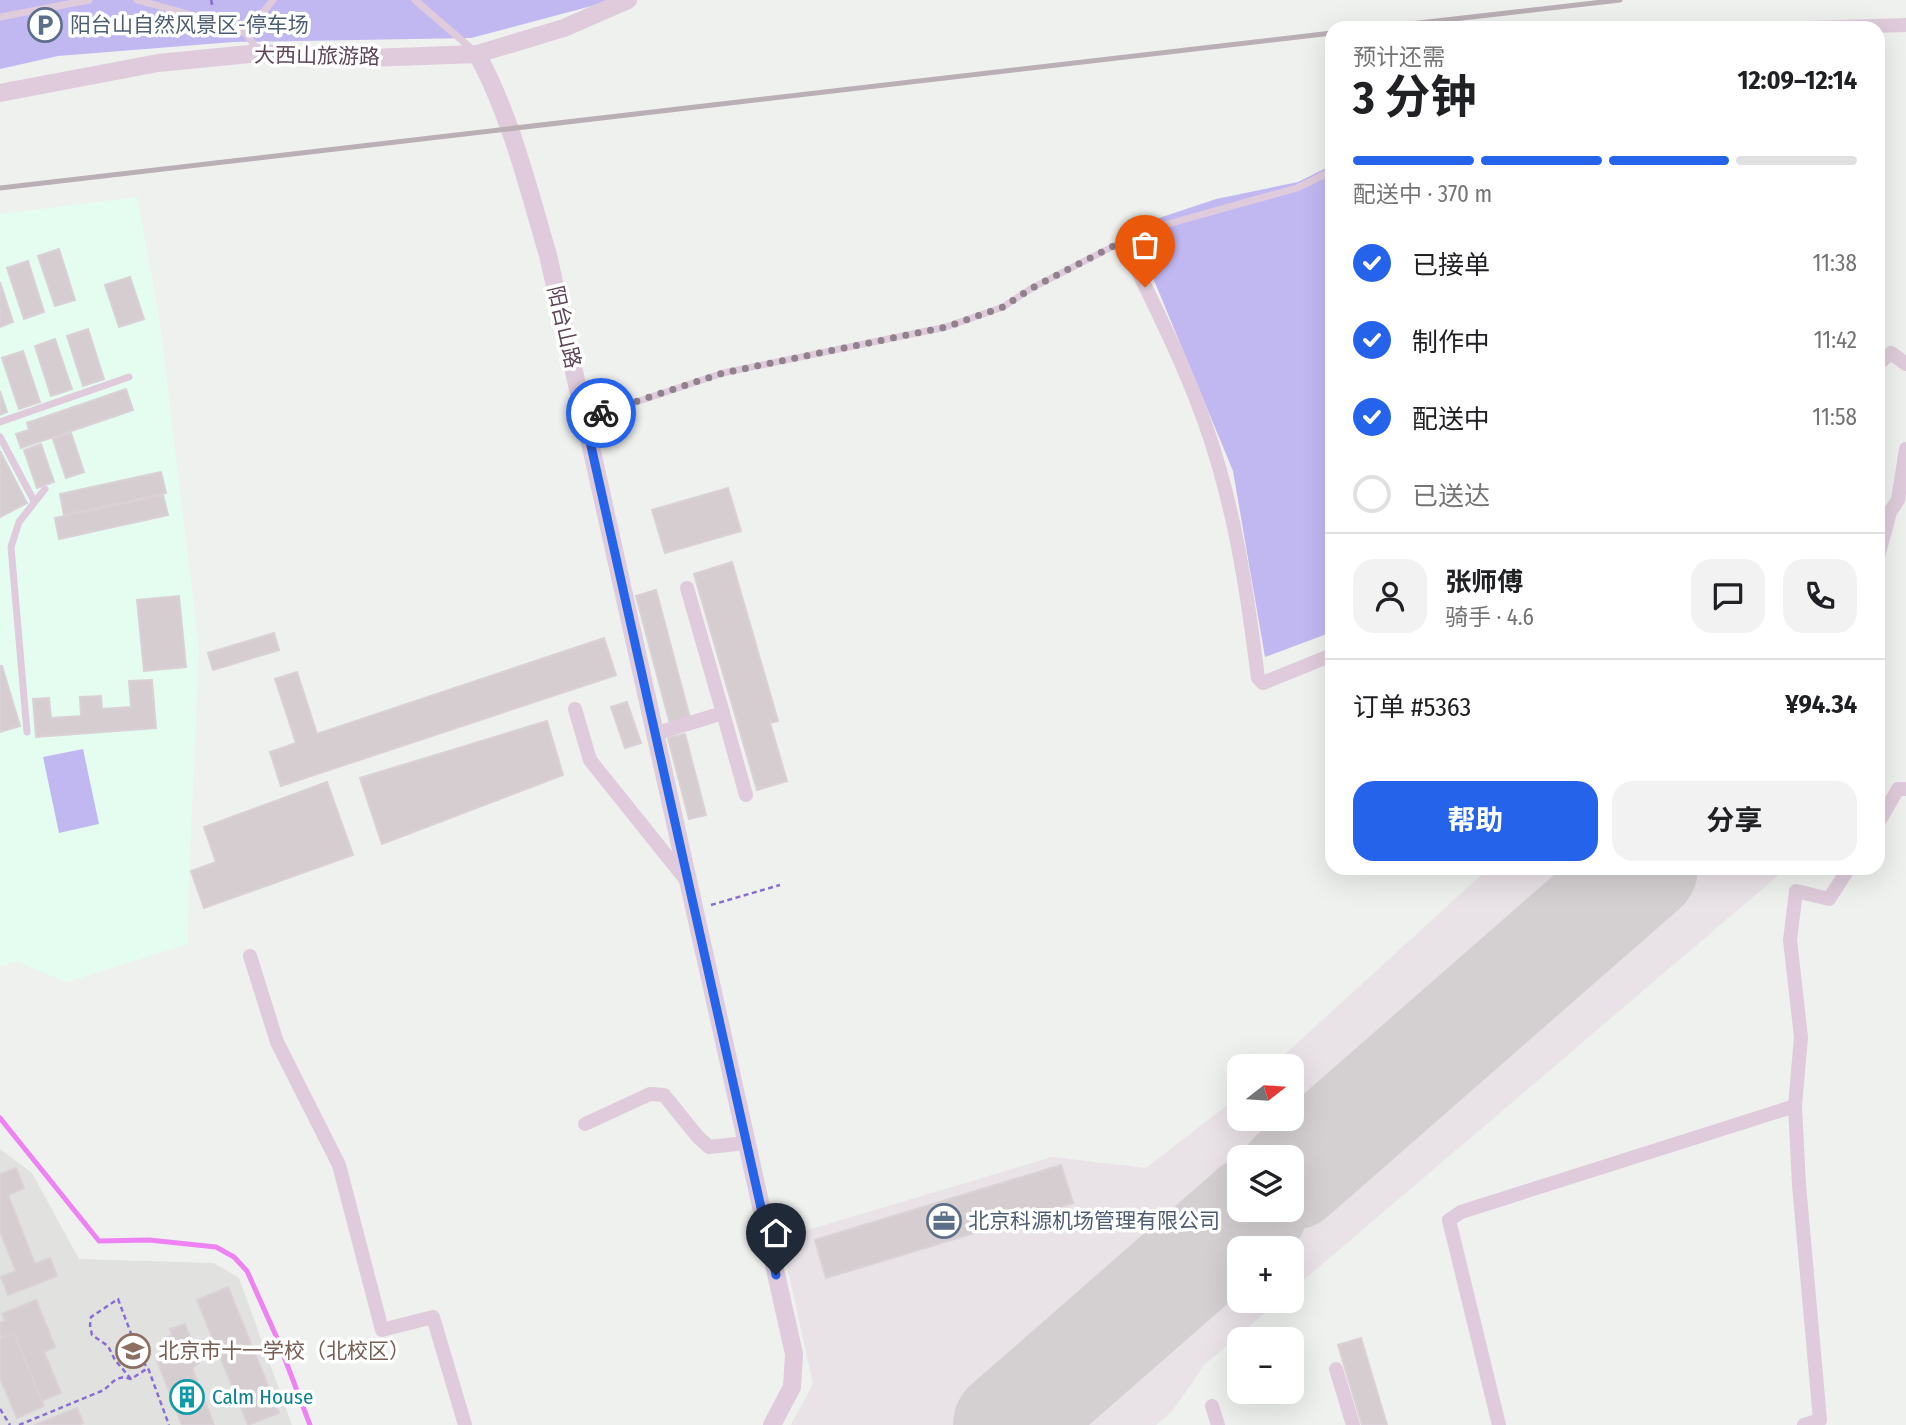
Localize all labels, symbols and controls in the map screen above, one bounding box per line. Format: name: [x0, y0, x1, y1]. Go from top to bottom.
parking icon: 阳台山自然风景区-停车场: [26, 6, 64, 44]
place label: 阳台山自然风景区-停车场: [70, 12, 309, 38]
street label: 大西山旅游路: [254, 42, 380, 70]
text: 预计还需: [1353, 43, 1445, 71]
text: 12:09–12:14: [1738, 65, 1857, 96]
text: 3 分钟: [1353, 70, 1476, 125]
text: 配送中 · 370 m: [1353, 180, 1492, 208]
pin: [1115, 215, 1175, 287]
icon: bag: [1126, 226, 1164, 264]
icon: check: [1353, 244, 1391, 282]
text: 11:38: [1812, 249, 1857, 277]
text: 已接单: [1412, 250, 1490, 281]
street label: 阳台山路: [542, 283, 586, 371]
icon: check: [1353, 321, 1391, 359]
text: 11:42: [1814, 326, 1857, 354]
text: 制作中: [1412, 327, 1490, 358]
courier: [566, 378, 636, 448]
icon: bike: [582, 394, 620, 432]
icon: check: [1353, 398, 1391, 436]
text: 11:58: [1812, 403, 1857, 431]
text: 配送中: [1412, 404, 1490, 435]
text: 已送达: [1412, 481, 1490, 512]
button: person: [1353, 559, 1427, 633]
button: chat: [1691, 559, 1765, 633]
button: phone: [1783, 559, 1857, 633]
text: 张师傅: [1445, 567, 1523, 598]
text: 骑手 · 4.6: [1445, 603, 1534, 631]
text: ¥94.34: [1785, 689, 1857, 720]
text: 订单 #5363: [1353, 692, 1471, 723]
button: 帮助: [1353, 781, 1598, 861]
button: 分享: [1612, 781, 1857, 861]
north arrow: [1227, 1054, 1304, 1130]
map controls: [1227, 1054, 1304, 1404]
button: layers: [1227, 1145, 1304, 1222]
office icon: 北京科源机场管理有限公司: [925, 1202, 963, 1240]
pin: [746, 1203, 806, 1275]
place label: 北京科源机场管理有限公司: [968, 1208, 1220, 1234]
icon: home: [757, 1214, 795, 1252]
button: +: [1227, 1236, 1304, 1313]
button: −: [1227, 1327, 1304, 1404]
school or university icon: 北京市十一学校（北校区）: [114, 1332, 152, 1370]
place label: 北京市十一学校（北校区）: [158, 1338, 410, 1364]
building icon: Calm House: [168, 1378, 206, 1416]
place label: Calm House: [212, 1384, 313, 1410]

